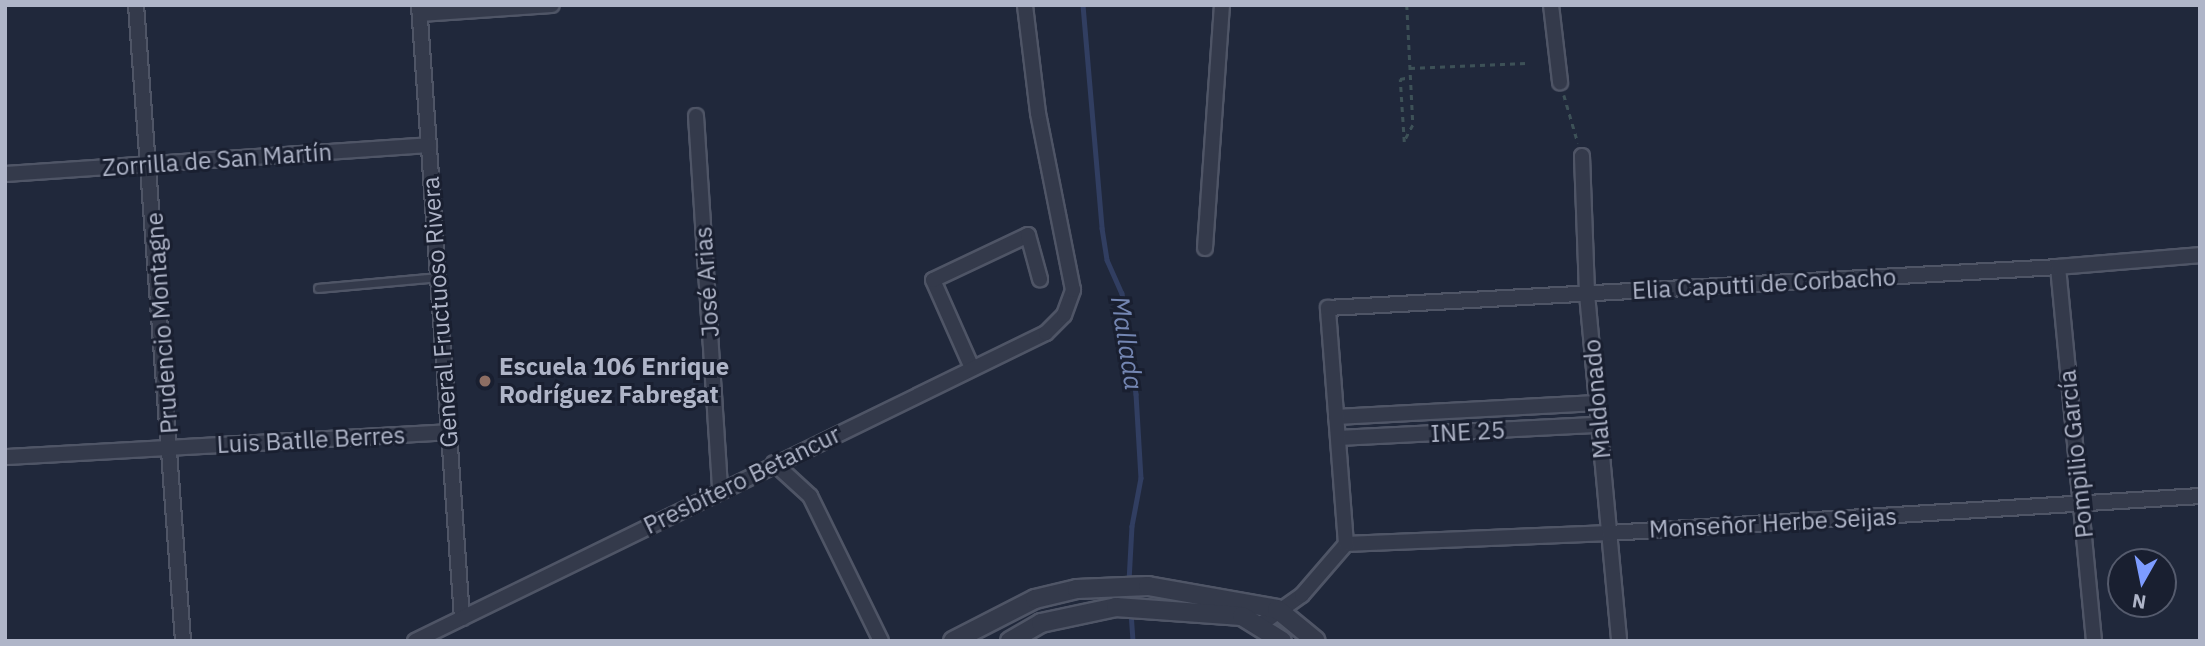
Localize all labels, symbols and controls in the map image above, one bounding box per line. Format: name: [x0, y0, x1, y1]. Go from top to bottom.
street label: Zorrilla de San Martín: [101, 138, 333, 182]
street label: General Fructuoso Rivera: [416, 175, 464, 449]
street label: Prudencio Montagne: [140, 211, 184, 435]
street label: José Arias: [689, 226, 725, 338]
street label: Elia Caputti de Corbacho: [1631, 263, 1897, 305]
water label: Mallada: [1104, 294, 1150, 392]
street label: Maldonado: [1577, 338, 1617, 460]
place label: Escuela 106 Enrique Rodríguez Fabregat: [499, 353, 729, 409]
street label: Pompilio García: [2053, 368, 2099, 540]
marker: Escuela 106 Enrique Rodríguez Fabregat: [477, 373, 493, 389]
street label: INE 25: [1430, 416, 1506, 448]
street label: Presbítero Betancur: [639, 420, 845, 540]
street label: Luis Batlle Berres: [216, 421, 406, 459]
street label: Monseñor Herbe Seijas: [1648, 502, 1898, 544]
north arrow: [2107, 548, 2177, 618]
text: N: [2130, 589, 2148, 615]

